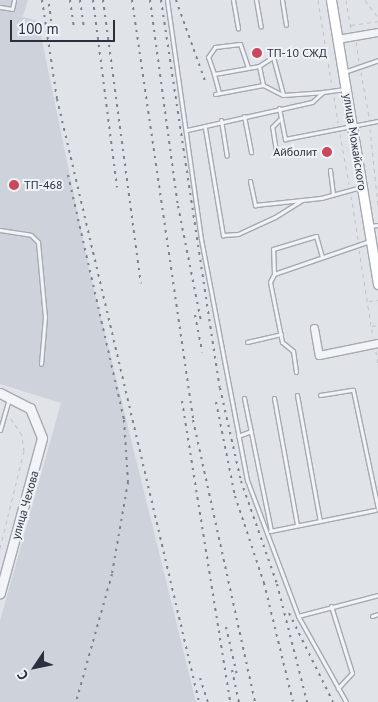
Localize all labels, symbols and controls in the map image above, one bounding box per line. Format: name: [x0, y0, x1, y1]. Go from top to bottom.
scale bar: [12, 10, 118, 42]
text: 100 m: [18, 19, 59, 38]
place label: ТП-10 СЖД: [267, 46, 327, 60]
marker: ТП-10 СЖД: [251, 47, 263, 59]
street label: улица Можайского: [340, 92, 370, 192]
place label: Айболит: [273, 145, 317, 159]
marker: Айболит: [321, 146, 333, 158]
place label: ТП-468: [24, 178, 63, 192]
marker: ТП-468: [8, 179, 20, 191]
street label: улица Чехова: [8, 469, 42, 541]
north arrow: [10, 642, 60, 692]
text: С: [13, 667, 32, 684]

